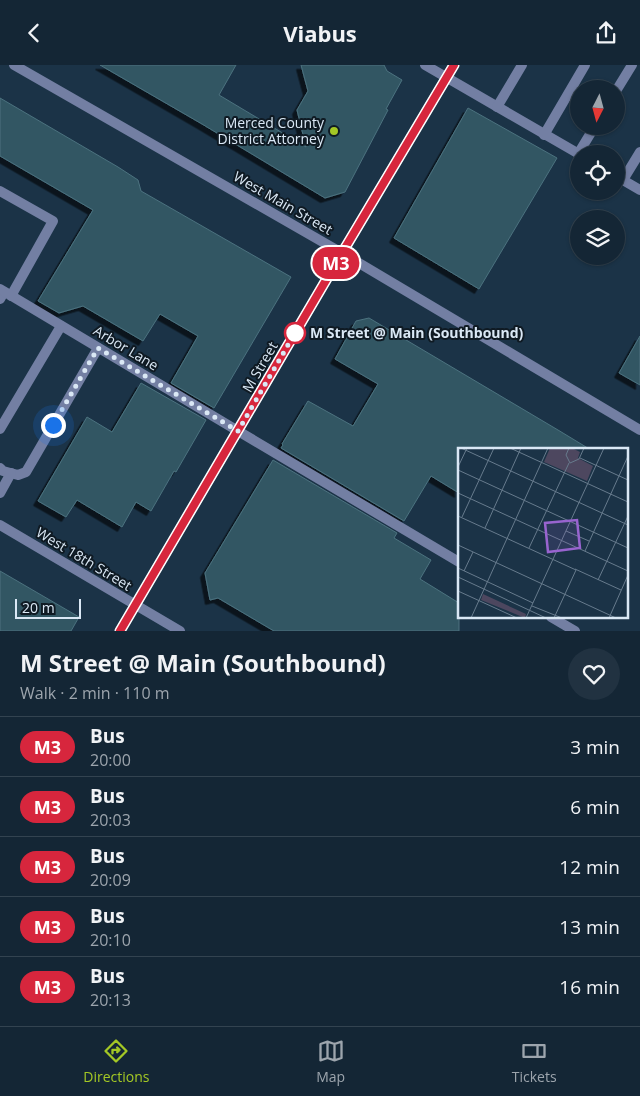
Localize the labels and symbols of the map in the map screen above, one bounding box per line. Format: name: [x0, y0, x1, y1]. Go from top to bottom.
north arrow: [570, 80, 625, 135]
place label: Merced County District Attorney: [218, 113, 325, 148]
marker: Merced County District Attorney: [328, 125, 340, 137]
street label: West Main Street: [230, 167, 336, 239]
line badge: M3: [314, 247, 358, 279]
street label: Arbor Lane: [90, 321, 162, 374]
marker: M Street @ Main (Southbound): [284, 322, 306, 344]
place label: M Street @ Main (Southbound): [310, 323, 524, 342]
street label: M Street: [238, 338, 282, 395]
your location: [41, 413, 66, 438]
inset map: [458, 448, 628, 619]
street label: West 18th Street: [33, 523, 136, 595]
scale bar: [15, 596, 81, 619]

